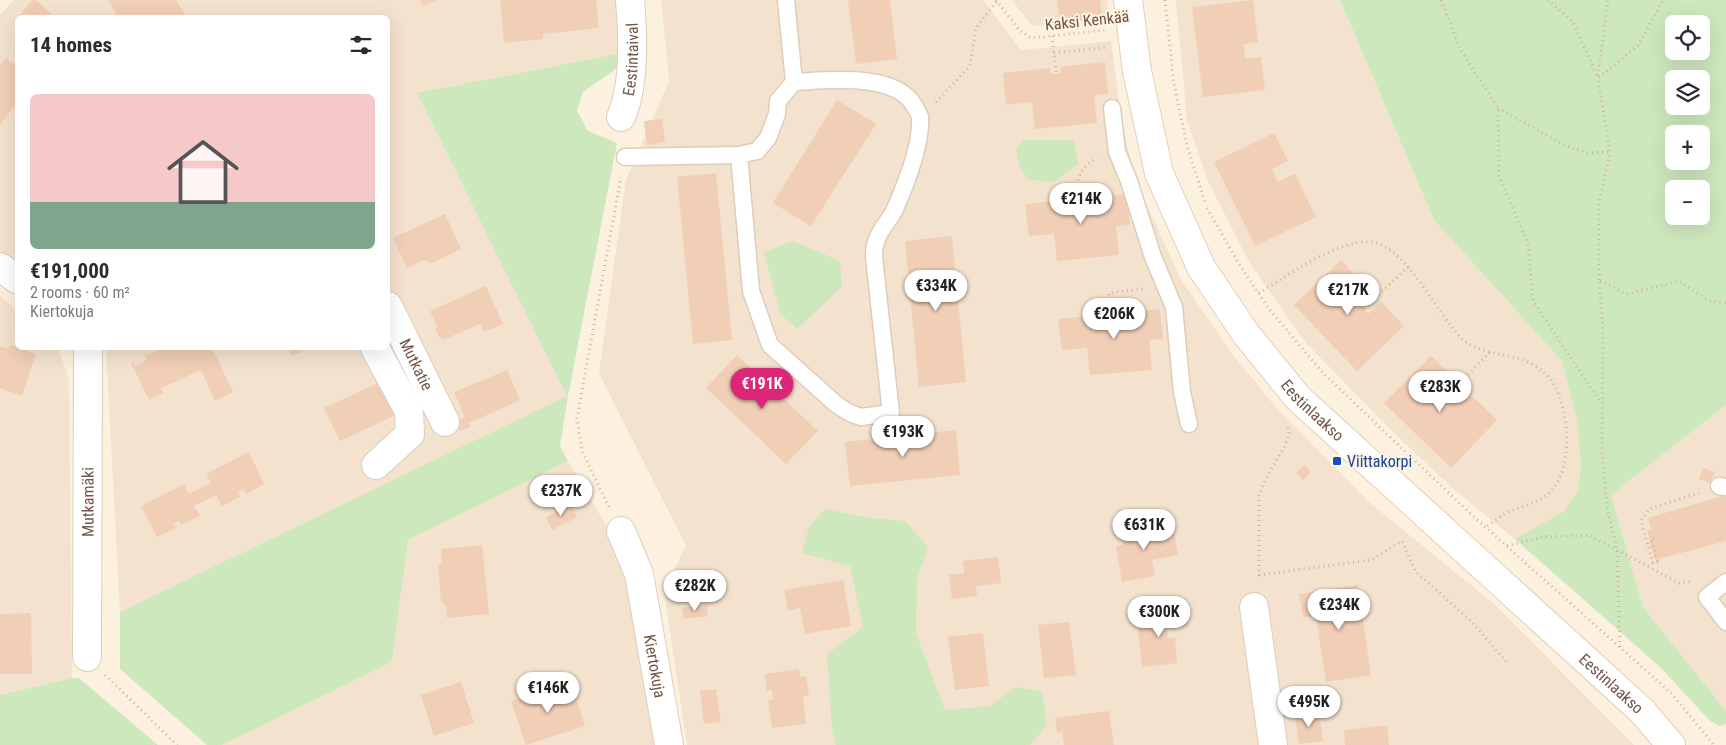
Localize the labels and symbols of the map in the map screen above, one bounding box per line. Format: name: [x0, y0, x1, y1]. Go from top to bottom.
street label: Kaksi Kenkää: [1044, 7, 1130, 34]
street label: Eestintaival: [619, 22, 642, 97]
pin: €214K: [1046, 182, 1116, 225]
pin: €334K: [901, 270, 971, 312]
pin: €217K: [1313, 274, 1383, 316]
pin: €206K: [1079, 298, 1149, 340]
street label: Mutkatie: [395, 336, 437, 394]
pin: €191K: [727, 368, 797, 410]
pin: €283K: [1405, 370, 1475, 413]
street label: Eestinlaakso: [1277, 376, 1348, 445]
pin: €193K: [868, 416, 938, 458]
place label: Viittakorpi: [1347, 452, 1412, 471]
marker: Viittakorpi: [1331, 455, 1343, 467]
street label: Mutkamäki: [78, 467, 98, 537]
pin: €237K: [526, 474, 596, 517]
pin: €631K: [1109, 508, 1179, 551]
pin: €282K: [660, 570, 730, 612]
pin: €234K: [1304, 588, 1374, 631]
pin: €300K: [1124, 596, 1194, 638]
street label: Kiertokuja: [640, 633, 670, 699]
street label: Eestinlaakso: [1575, 650, 1647, 718]
pin: €146K: [513, 672, 583, 714]
pin: €495K: [1274, 686, 1344, 728]

